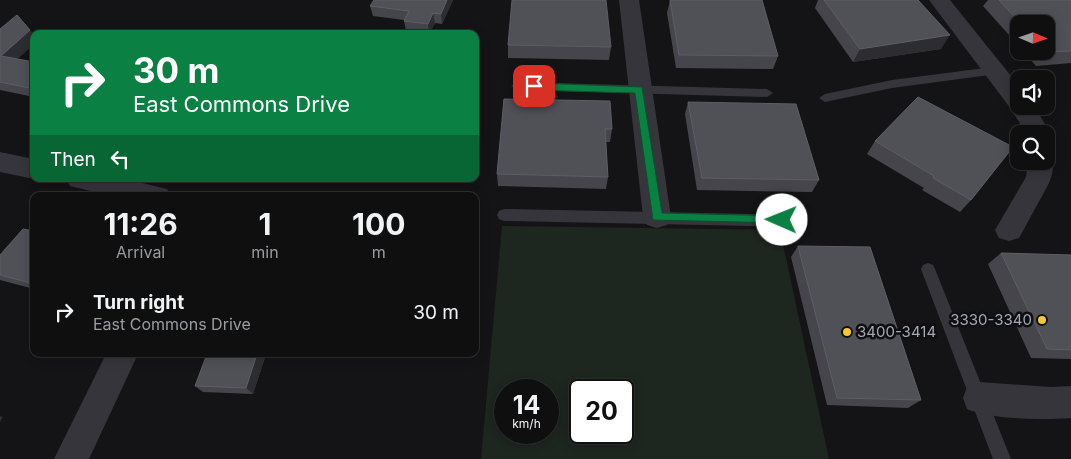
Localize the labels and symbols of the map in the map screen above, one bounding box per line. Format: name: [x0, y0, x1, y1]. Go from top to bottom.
north arrow: [1010, 15, 1055, 60]
pin: [513, 65, 555, 107]
position arrow: [755, 193, 807, 245]
place label: 3330-3340: [950, 310, 1032, 329]
marker: 3330-3340: [1036, 314, 1048, 326]
place label: 3400-3414: [857, 322, 936, 341]
marker: 3400-3414: [841, 326, 853, 338]
speed limit sign: 20: [569, 379, 634, 444]

